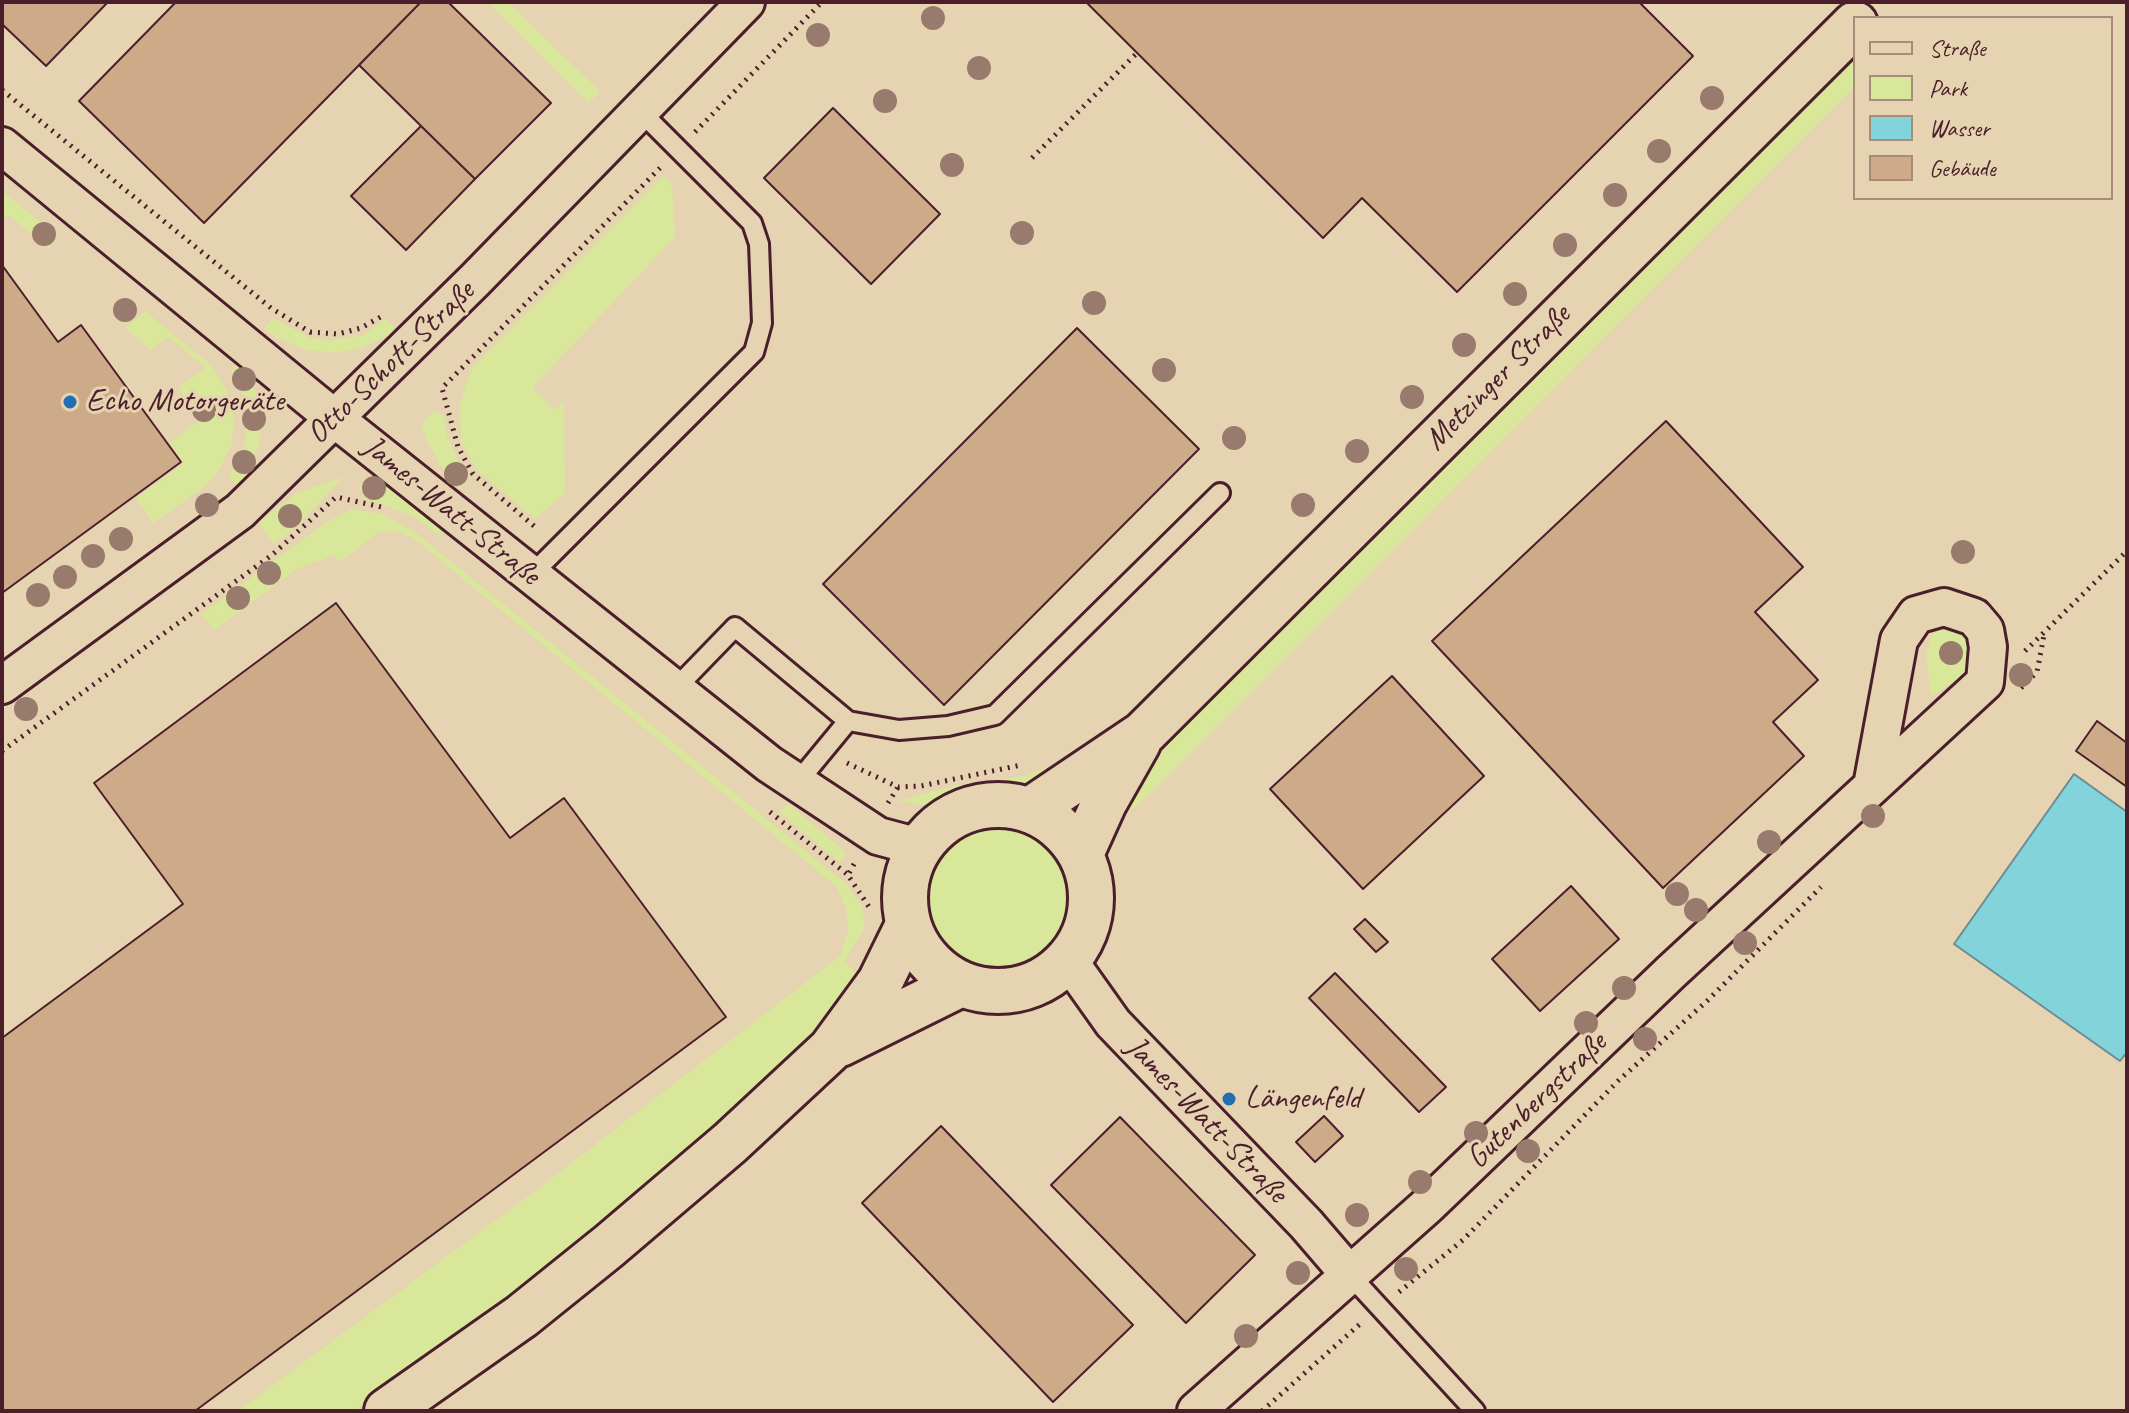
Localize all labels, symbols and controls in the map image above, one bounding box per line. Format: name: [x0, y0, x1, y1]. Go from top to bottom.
legend: [1853, 16, 2113, 200]
text: Straße: [1929, 33, 1986, 63]
text: Park: [1929, 73, 1967, 103]
text: Wasser: [1929, 113, 1990, 143]
text: Gebäude: [1929, 153, 1996, 183]
street label: Otto-Schott-Straße: [299, 273, 483, 453]
street label: Metzinger Straße: [1417, 297, 1579, 459]
place label: Echo Motorgeräte: [86, 383, 284, 421]
marker: Echo Motorgeräte: [61, 393, 79, 411]
street label: James-Watt-Straße: [355, 428, 547, 594]
street label: Gutenbergstraße: [1459, 1025, 1615, 1177]
street label: James-Watt-Straße: [1117, 1029, 1295, 1211]
place label: Längenfeld: [1245, 1080, 1361, 1118]
marker: Längenfeld: [1220, 1090, 1238, 1108]

